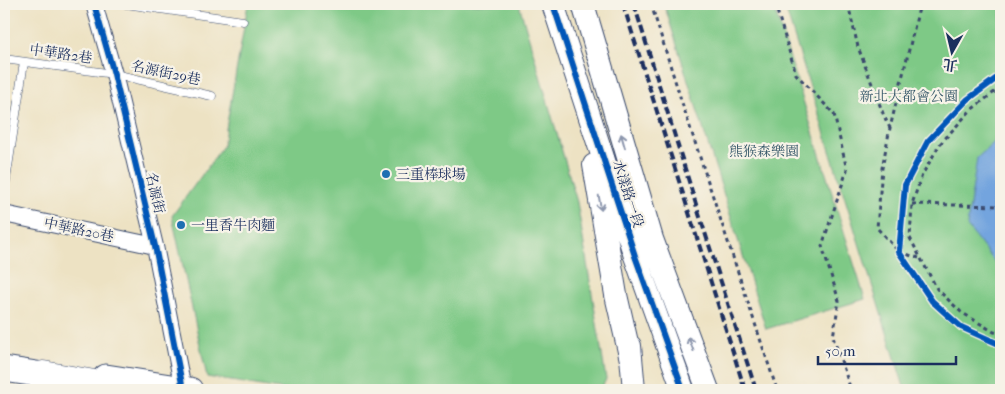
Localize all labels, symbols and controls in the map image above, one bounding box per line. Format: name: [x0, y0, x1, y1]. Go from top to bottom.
north arrow: [928, 28, 978, 78]
street label: 中華路2巷: [29, 41, 93, 67]
text: 北: [942, 55, 958, 74]
street label: 名源街29巷: [130, 57, 202, 89]
park label: 新北大都會公園: [860, 88, 958, 105]
one-way arrow: [618, 133, 628, 149]
park label: 熊猴森樂園: [729, 143, 799, 160]
street label: 水漾路一段: [609, 158, 647, 230]
place label: 三重棒球場: [396, 166, 466, 183]
marker: 三重棒球場: [380, 168, 392, 180]
street label: 名源街: [142, 171, 168, 215]
one-way arrow: [596, 194, 606, 210]
street label: 中華路20巷: [43, 214, 115, 246]
place label: 一里香牛肉麵: [191, 217, 275, 234]
marker: 一里香牛肉麵: [175, 219, 187, 231]
scale bar: [818, 334, 955, 366]
one-way arrow: [686, 337, 695, 353]
text: 50 m: [825, 342, 856, 360]

